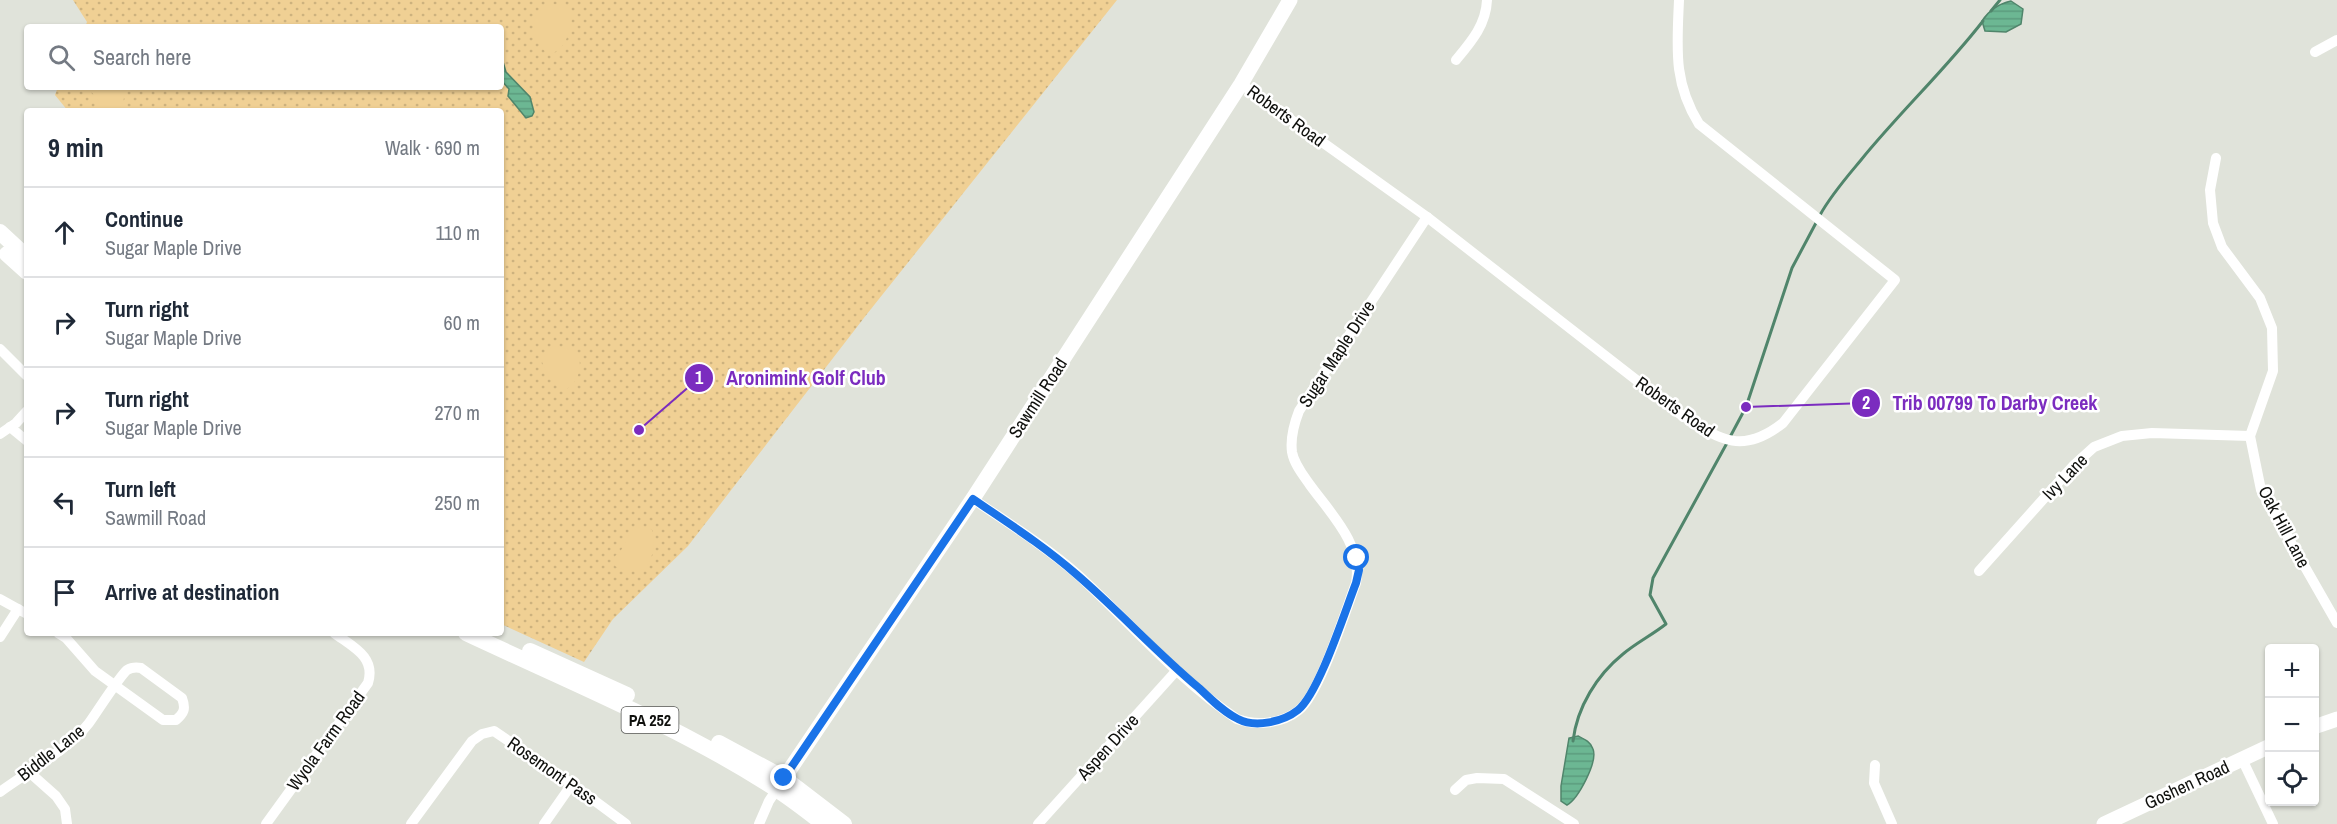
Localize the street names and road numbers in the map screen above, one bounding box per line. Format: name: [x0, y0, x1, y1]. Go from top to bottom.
street label: Roberts Road: [1242, 79, 1330, 152]
street label: Sugar Maple Drive: [1293, 295, 1381, 412]
street label: Sawmill Road: [1002, 353, 1073, 443]
street label: Roberts Road: [1631, 370, 1720, 443]
street label: Ivy Lane: [2036, 448, 2093, 505]
street label: Oak Hill Lane: [2252, 481, 2316, 572]
street label: Wyola Farm Road: [281, 686, 370, 796]
road number: PA 252: [622, 707, 678, 733]
street label: Aspen Drive: [1070, 708, 1144, 786]
street label: Biddle Lane: [12, 718, 89, 787]
street label: Rosemont Pass: [502, 730, 602, 811]
street label: Goshen Road: [2140, 754, 2233, 815]

